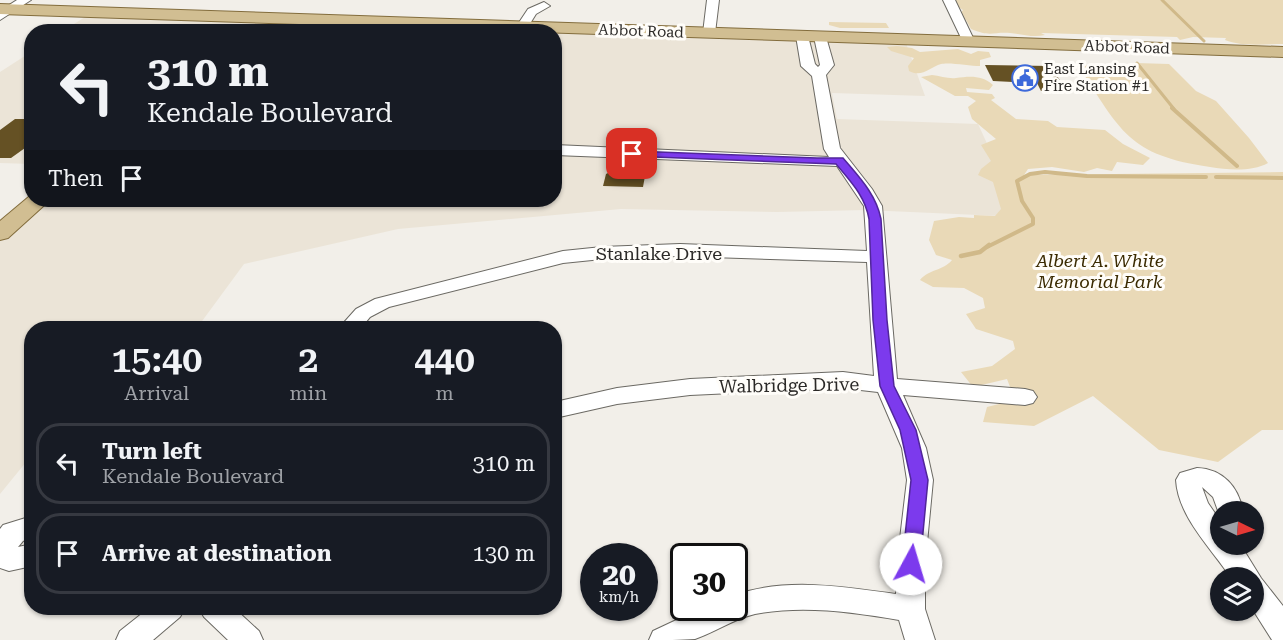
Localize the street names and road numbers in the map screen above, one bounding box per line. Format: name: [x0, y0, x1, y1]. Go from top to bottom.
street label: Abbot Road: [598, 21, 684, 42]
street label: Abbot Road: [1084, 37, 1170, 58]
street label: Stanlake Drive: [596, 243, 722, 264]
street label: Walbridge Drive: [719, 373, 859, 397]

